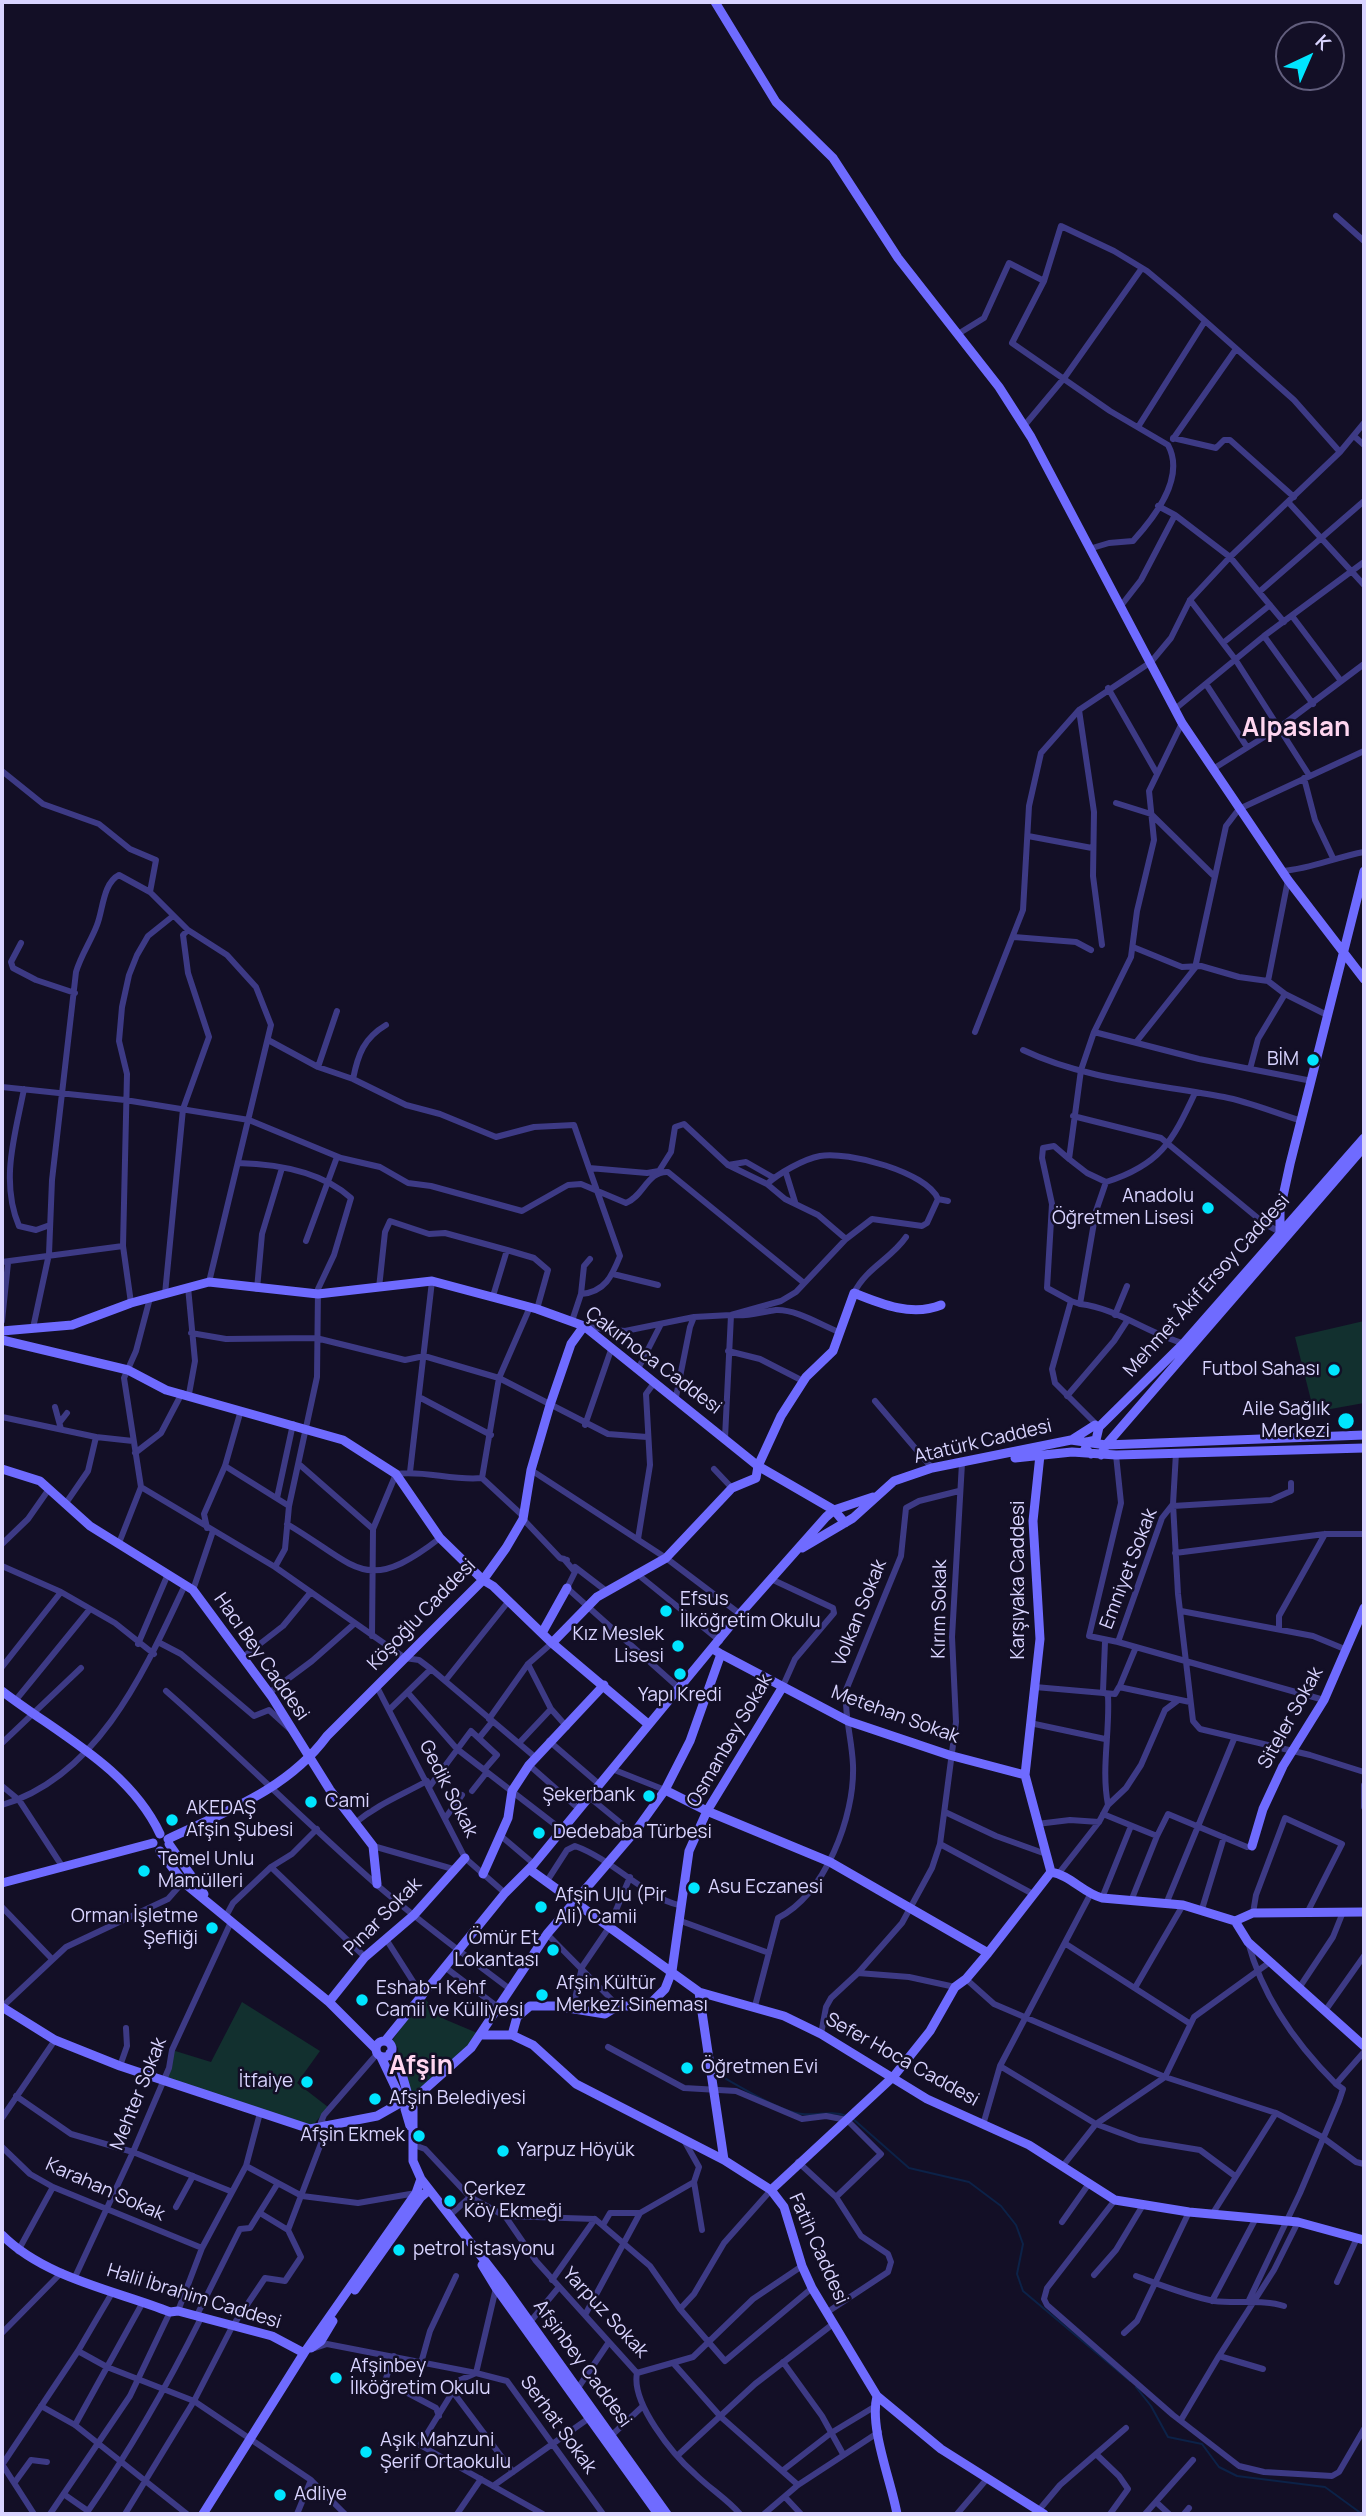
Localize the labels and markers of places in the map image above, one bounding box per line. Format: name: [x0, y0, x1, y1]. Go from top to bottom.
place label: BİM: [1267, 1049, 1299, 1071]
marker: BİM: [1305, 1052, 1321, 1068]
place label: Anadolu Öğretmen Lisesi: [1052, 1186, 1194, 1230]
marker: Anadolu Öğretmen Lisesi: [1200, 1200, 1216, 1216]
place label: Futbol Sahası: [1202, 1359, 1320, 1381]
marker: Futbol Sahası: [1326, 1362, 1342, 1378]
place label: Aile Sağlık Merkezi: [1242, 1399, 1330, 1443]
marker: Aile Sağlık Merkezi: [1336, 1411, 1356, 1431]
place label: Efsus İlköğretim Okulu: [680, 1589, 820, 1633]
marker: Efsus İlköğretim Okulu: [658, 1603, 674, 1619]
place label: Kız Meslek Lisesi: [572, 1624, 664, 1668]
marker: Kız Meslek Lisesi: [670, 1638, 686, 1654]
marker: Yapı Kredi: [672, 1666, 688, 1682]
place label: Yapı Kredi: [638, 1685, 722, 1707]
place label: Şekerbank: [542, 1785, 635, 1807]
marker: Şekerbank: [641, 1788, 657, 1804]
place label: Cami: [325, 1791, 370, 1813]
marker: Cami: [303, 1794, 319, 1810]
place label: AKEDAŞ Afşin Şubesi: [186, 1798, 294, 1842]
marker: AKEDAŞ Afşin Şubesi: [164, 1812, 180, 1828]
place label: Dedebaba Türbesi: [553, 1822, 712, 1844]
marker: Dedebaba Türbesi: [531, 1825, 547, 1841]
place label: Temel Unlu Mamülleri: [158, 1849, 254, 1893]
marker: Temel Unlu Mamülleri: [136, 1863, 152, 1879]
place label: Asu Eczanesi: [708, 1877, 823, 1899]
marker: Asu Eczanesi: [686, 1880, 702, 1896]
place label: Afşin Ulu (Pir Ali) Camii: [555, 1885, 667, 1929]
marker: Afşin Ulu (Pir Ali) Camii: [533, 1899, 549, 1915]
place label: Orman İşletme Şefliği: [71, 1906, 198, 1950]
marker: Orman İşletme Şefliği: [204, 1920, 220, 1936]
place label: Ömür Et Lokantası: [454, 1928, 539, 1972]
marker: Ömür Et Lokantası: [545, 1942, 561, 1958]
place label: Afşin Kültür Merkezi Sineması: [556, 1973, 708, 2017]
place label: Eshab-ı Kehf Camii ve Külliyesi: [376, 1978, 523, 2022]
marker: Afşin Kültür Merkezi Sineması: [534, 1987, 550, 2003]
marker: Eshab-ı Kehf Camii ve Külliyesi: [354, 1992, 370, 2008]
place label: Öğretmen Evi: [701, 2057, 818, 2079]
marker: Öğretmen Evi: [679, 2060, 695, 2076]
place label: İtfaiye: [239, 2071, 293, 2093]
marker: İtfaiye: [299, 2074, 315, 2090]
place label: Afşin Belediyesi: [389, 2088, 526, 2110]
marker: Afşin Belediyesi: [367, 2091, 383, 2107]
place label: Afşin Ekmek: [300, 2125, 405, 2147]
marker: Afşin Ekmek: [411, 2128, 427, 2144]
place label: Yarpuz Höyük: [517, 2140, 634, 2162]
marker: Yarpuz Höyük: [495, 2143, 511, 2159]
place label: Çerkez Köy Ekmeği: [464, 2179, 562, 2223]
marker: Çerkez Köy Ekmeği: [442, 2193, 458, 2209]
place label: petrol istasyonu: [413, 2239, 555, 2261]
marker: petrol istasyonu: [391, 2242, 407, 2258]
place label: Afşinbey İlköğretim Okulu: [350, 2356, 490, 2400]
marker: Afşinbey İlköğretim Okulu: [328, 2370, 344, 2386]
place label: Aşık Mahzuni Şerif Ortaokulu: [380, 2430, 511, 2474]
marker: Aşık Mahzuni Şerif Ortaokulu: [358, 2444, 374, 2460]
place label: Adliye: [294, 2484, 347, 2506]
marker: Adliye: [272, 2487, 288, 2503]

